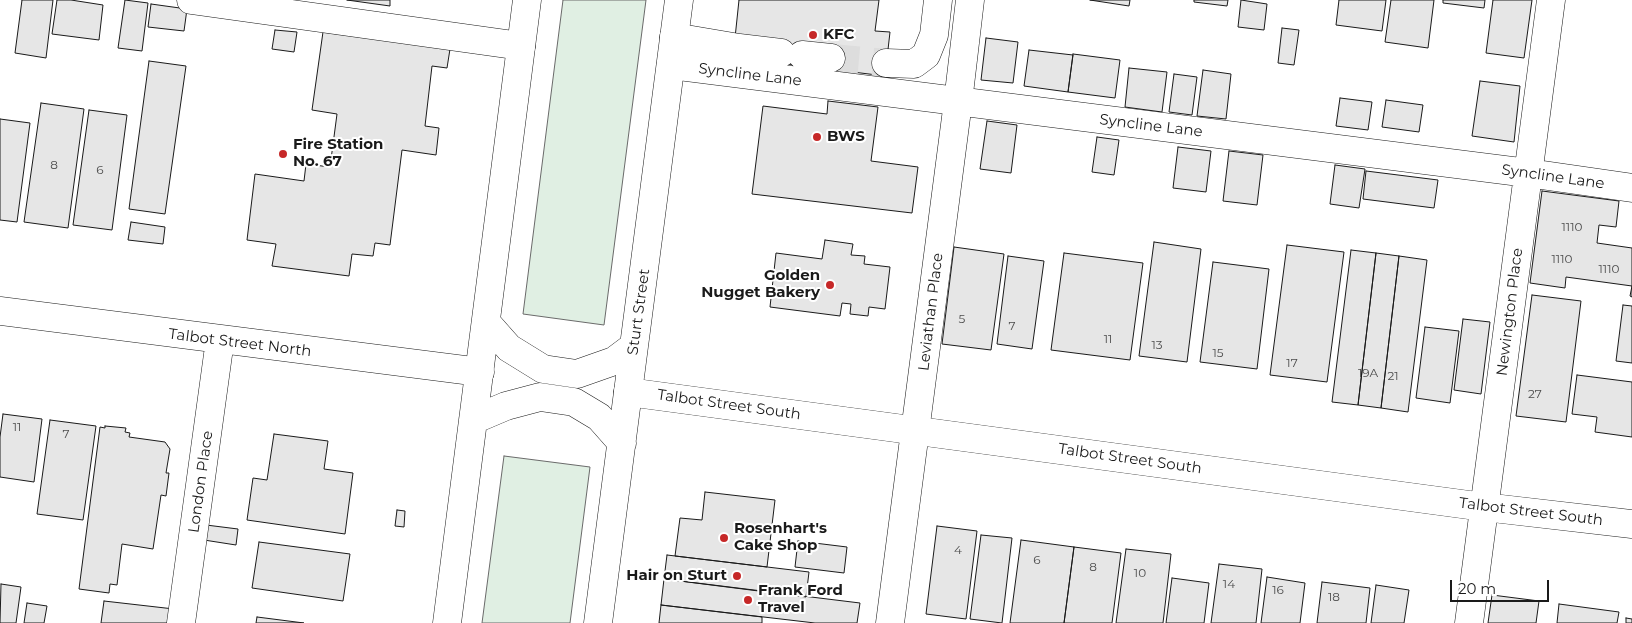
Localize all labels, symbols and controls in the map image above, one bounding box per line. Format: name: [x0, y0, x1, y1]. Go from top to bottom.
place label: KFC: [823, 26, 854, 44]
marker: KFC: [807, 29, 819, 41]
street label: Syncline Lane: [697, 60, 803, 90]
street label: Syncline Lane: [1098, 111, 1204, 141]
place label: BWS: [827, 128, 865, 146]
marker: BWS: [811, 131, 823, 143]
place label: Fire Station No. 67: [293, 136, 383, 171]
marker: Fire Station No. 67: [277, 148, 289, 160]
house number: 8: [50, 158, 58, 172]
street label: Syncline Lane: [1500, 161, 1606, 193]
house number: 6: [96, 163, 104, 177]
house number: 1110: [1562, 220, 1582, 234]
street label: Newington Place: [1493, 247, 1527, 377]
street label: Leviathan Place: [915, 252, 947, 372]
house number: 1110: [1552, 252, 1572, 266]
house number: 1110: [1599, 262, 1619, 276]
place label: Golden Nugget Bakery: [701, 267, 820, 302]
street label: Sturt Street: [624, 268, 654, 356]
marker: Golden Nugget Bakery: [824, 279, 836, 291]
house number: 5: [959, 312, 965, 326]
house number: 7: [1008, 319, 1016, 333]
street label: Talbot Street North: [167, 325, 313, 361]
house number: 11: [1104, 332, 1112, 346]
house number: 13: [1151, 338, 1163, 352]
house number: 15: [1212, 346, 1224, 360]
house number: 17: [1286, 356, 1298, 370]
house number: 19A: [1358, 366, 1378, 380]
house number: 21: [1387, 369, 1399, 383]
street label: Talbot Street South: [656, 386, 802, 424]
house number: 27: [1528, 387, 1542, 401]
house number: 11: [13, 420, 21, 434]
house number: 7: [62, 427, 70, 441]
street label: London Place: [185, 430, 217, 534]
street label: Talbot Street South: [1057, 440, 1203, 478]
street label: Talbot Street South: [1458, 494, 1604, 530]
place label: Rosenhart's Cake Shop: [734, 520, 827, 555]
marker: Rosenhart's Cake Shop: [718, 532, 730, 544]
house number: 4: [954, 543, 962, 557]
house number: 6: [1033, 553, 1041, 567]
house number: 8: [1089, 560, 1097, 574]
house number: 10: [1134, 566, 1146, 580]
place label: Hair on Sturt: [626, 567, 727, 585]
marker: Hair on Sturt: [731, 570, 743, 582]
scale bar: [1452, 570, 1551, 602]
house number: 14: [1223, 577, 1235, 591]
text: 20 m: [1458, 579, 1496, 598]
place label: Frank Ford Travel: [758, 582, 843, 617]
house number: 16: [1272, 583, 1284, 597]
house number: 18: [1328, 590, 1340, 604]
marker: Frank Ford Travel: [742, 594, 754, 606]

